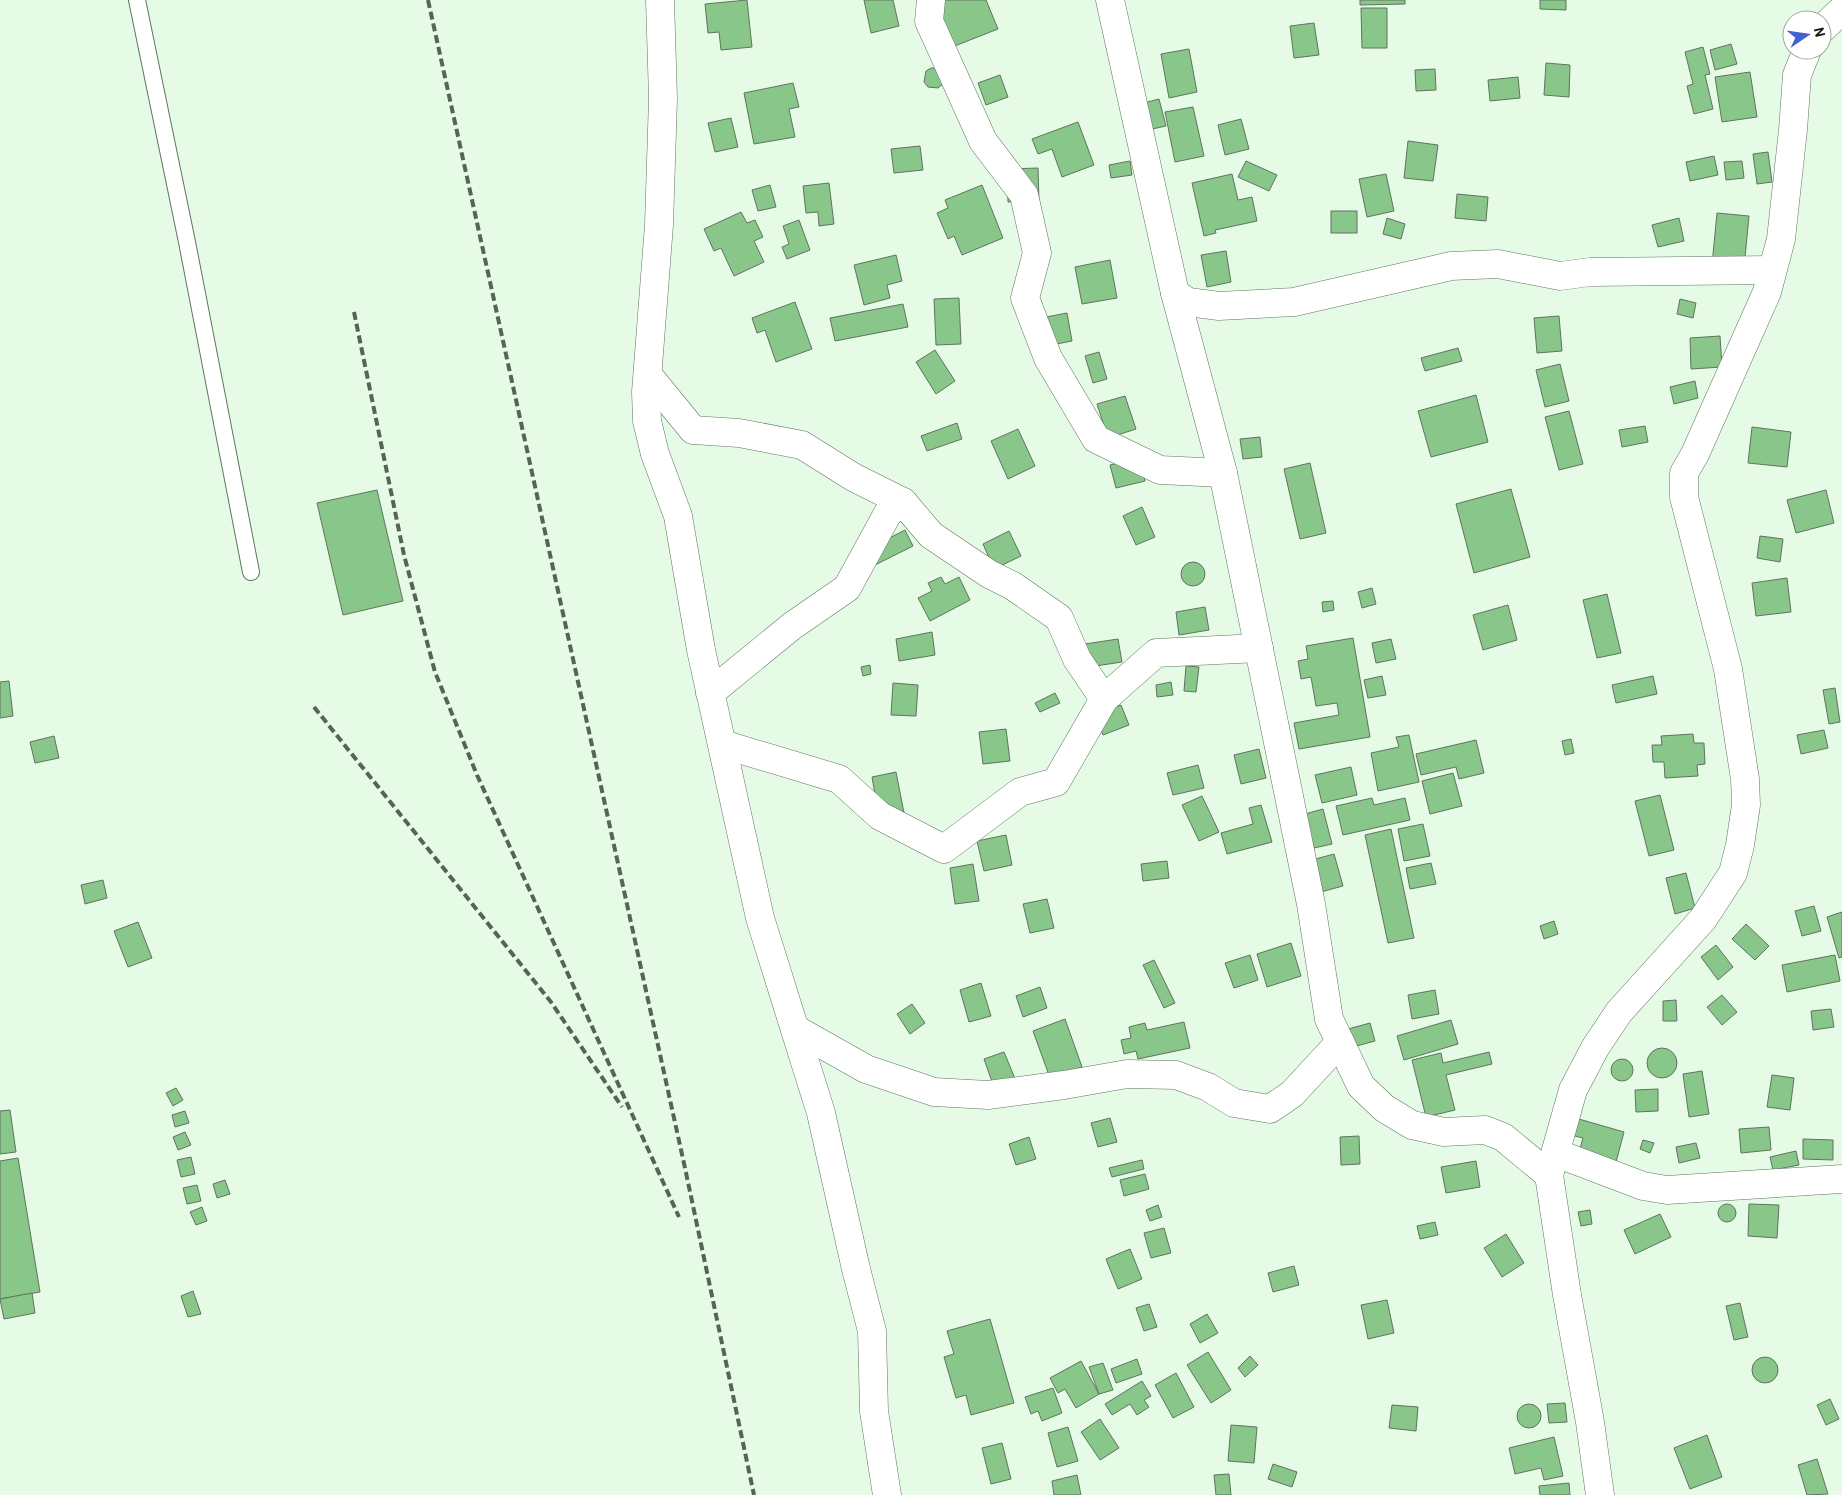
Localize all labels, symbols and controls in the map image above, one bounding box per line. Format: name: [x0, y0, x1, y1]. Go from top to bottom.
north arrow: [1782, 10, 1832, 60]
text: N: [1811, 26, 1829, 38]

